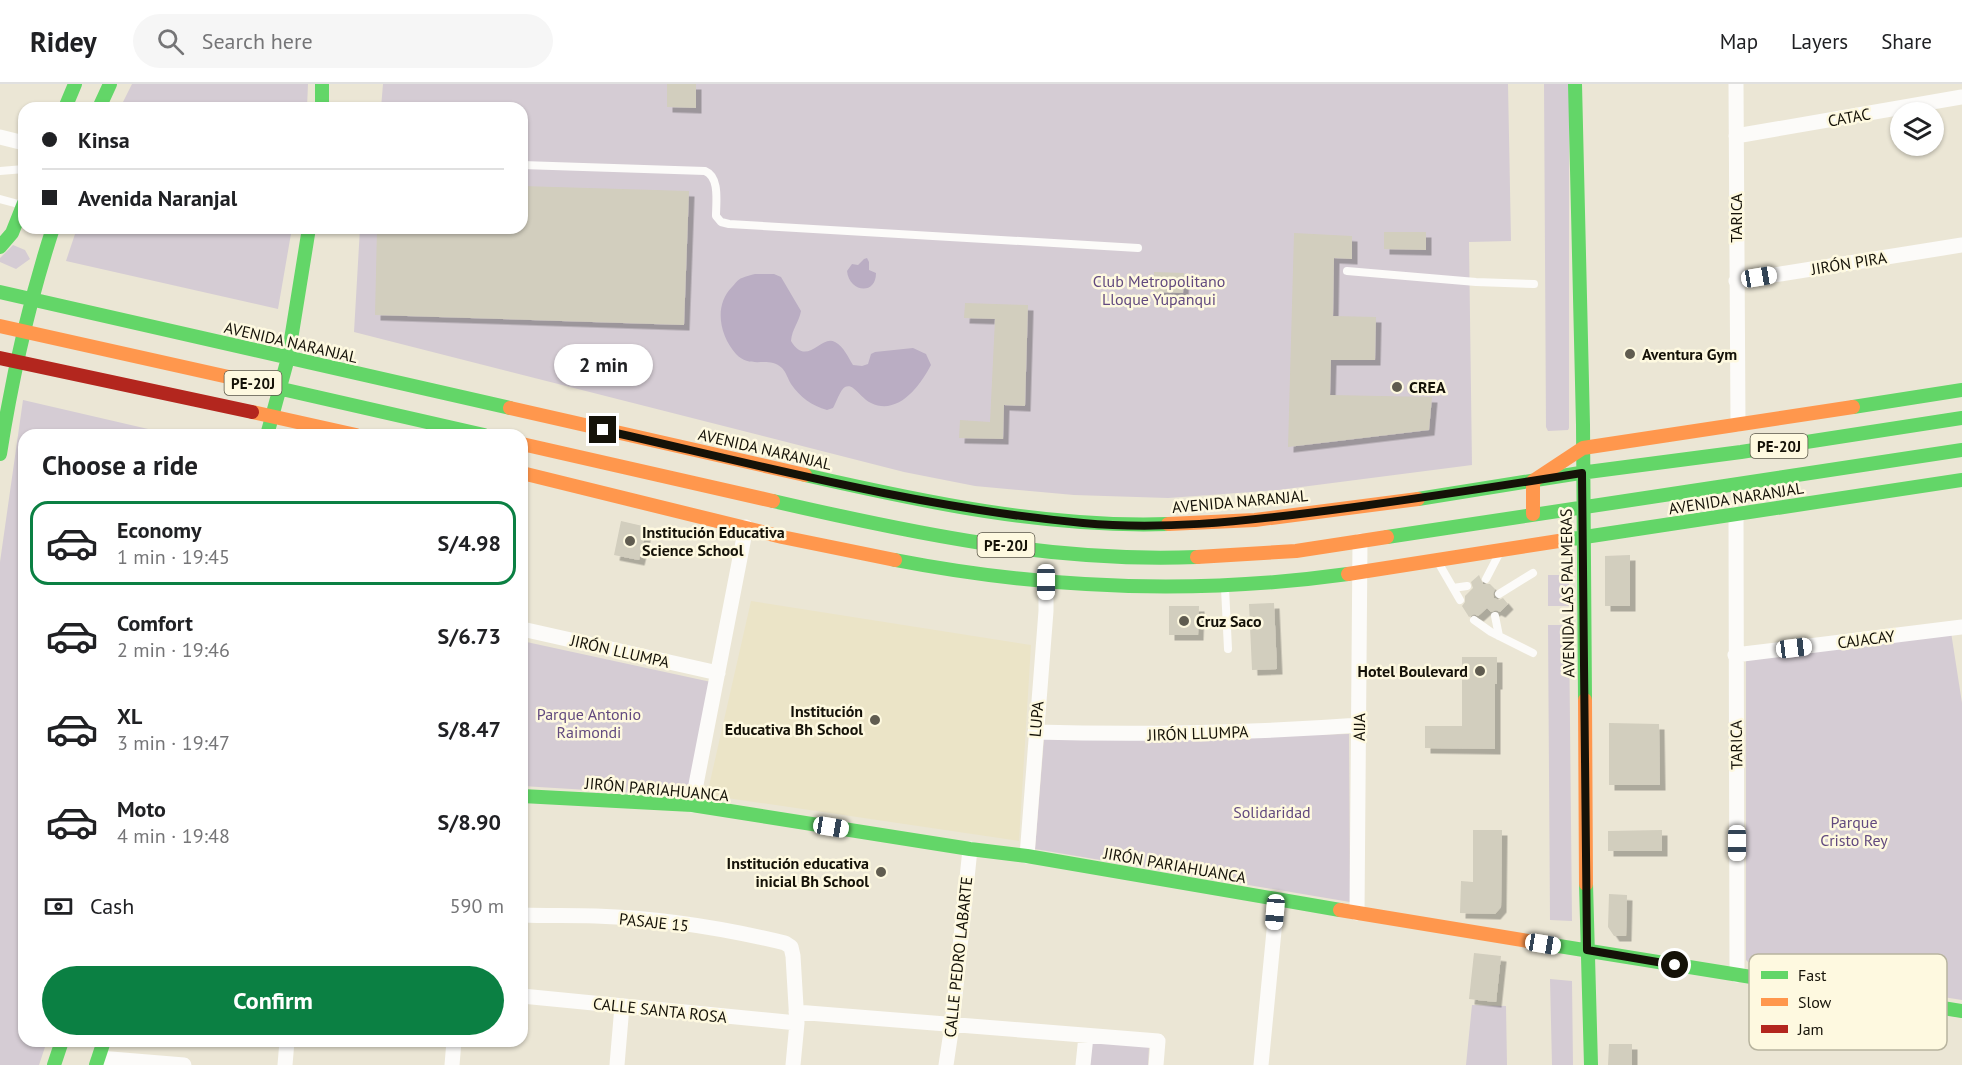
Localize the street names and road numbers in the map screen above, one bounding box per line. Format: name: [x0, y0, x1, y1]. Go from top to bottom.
street label: CATAC: [1826, 103, 1872, 131]
street label: TARICA: [1726, 193, 1746, 243]
street label: JIRÓN PIRA: [1809, 247, 1889, 279]
street label: AVENIDA NARANJAL: [222, 317, 360, 367]
road number: PE-20J: [224, 371, 282, 395]
street label: AVENIDA NARANJAL: [696, 424, 834, 474]
road number: PE-20J: [1750, 434, 1808, 458]
street label: AVENIDA NARANJAL: [1667, 477, 1805, 519]
street label: AVENIDA NARANJAL: [1171, 485, 1309, 517]
street label: AVENIDA LAS PALMERAS: [1556, 508, 1578, 678]
road number: PE-20J: [978, 533, 1034, 557]
street label: CAJACAY: [1836, 626, 1896, 652]
street label: JIRÓN LLUMPA: [568, 630, 672, 672]
street label: LUPA: [1024, 700, 1048, 738]
street label: AIJA: [1349, 712, 1369, 741]
street label: TARICA: [1726, 720, 1746, 770]
street label: JIRÓN LLUMPA: [1146, 721, 1249, 745]
street label: JIRÓN PARIAHUANCA: [583, 773, 730, 805]
street label: JIRÓN PARIAHUANCA: [1101, 842, 1248, 887]
street label: CALLE PEDRO LABARTE: [940, 875, 976, 1039]
street label: PASAJE 15: [618, 908, 690, 936]
street label: CALLE SANTA ROSA: [592, 993, 729, 1027]

